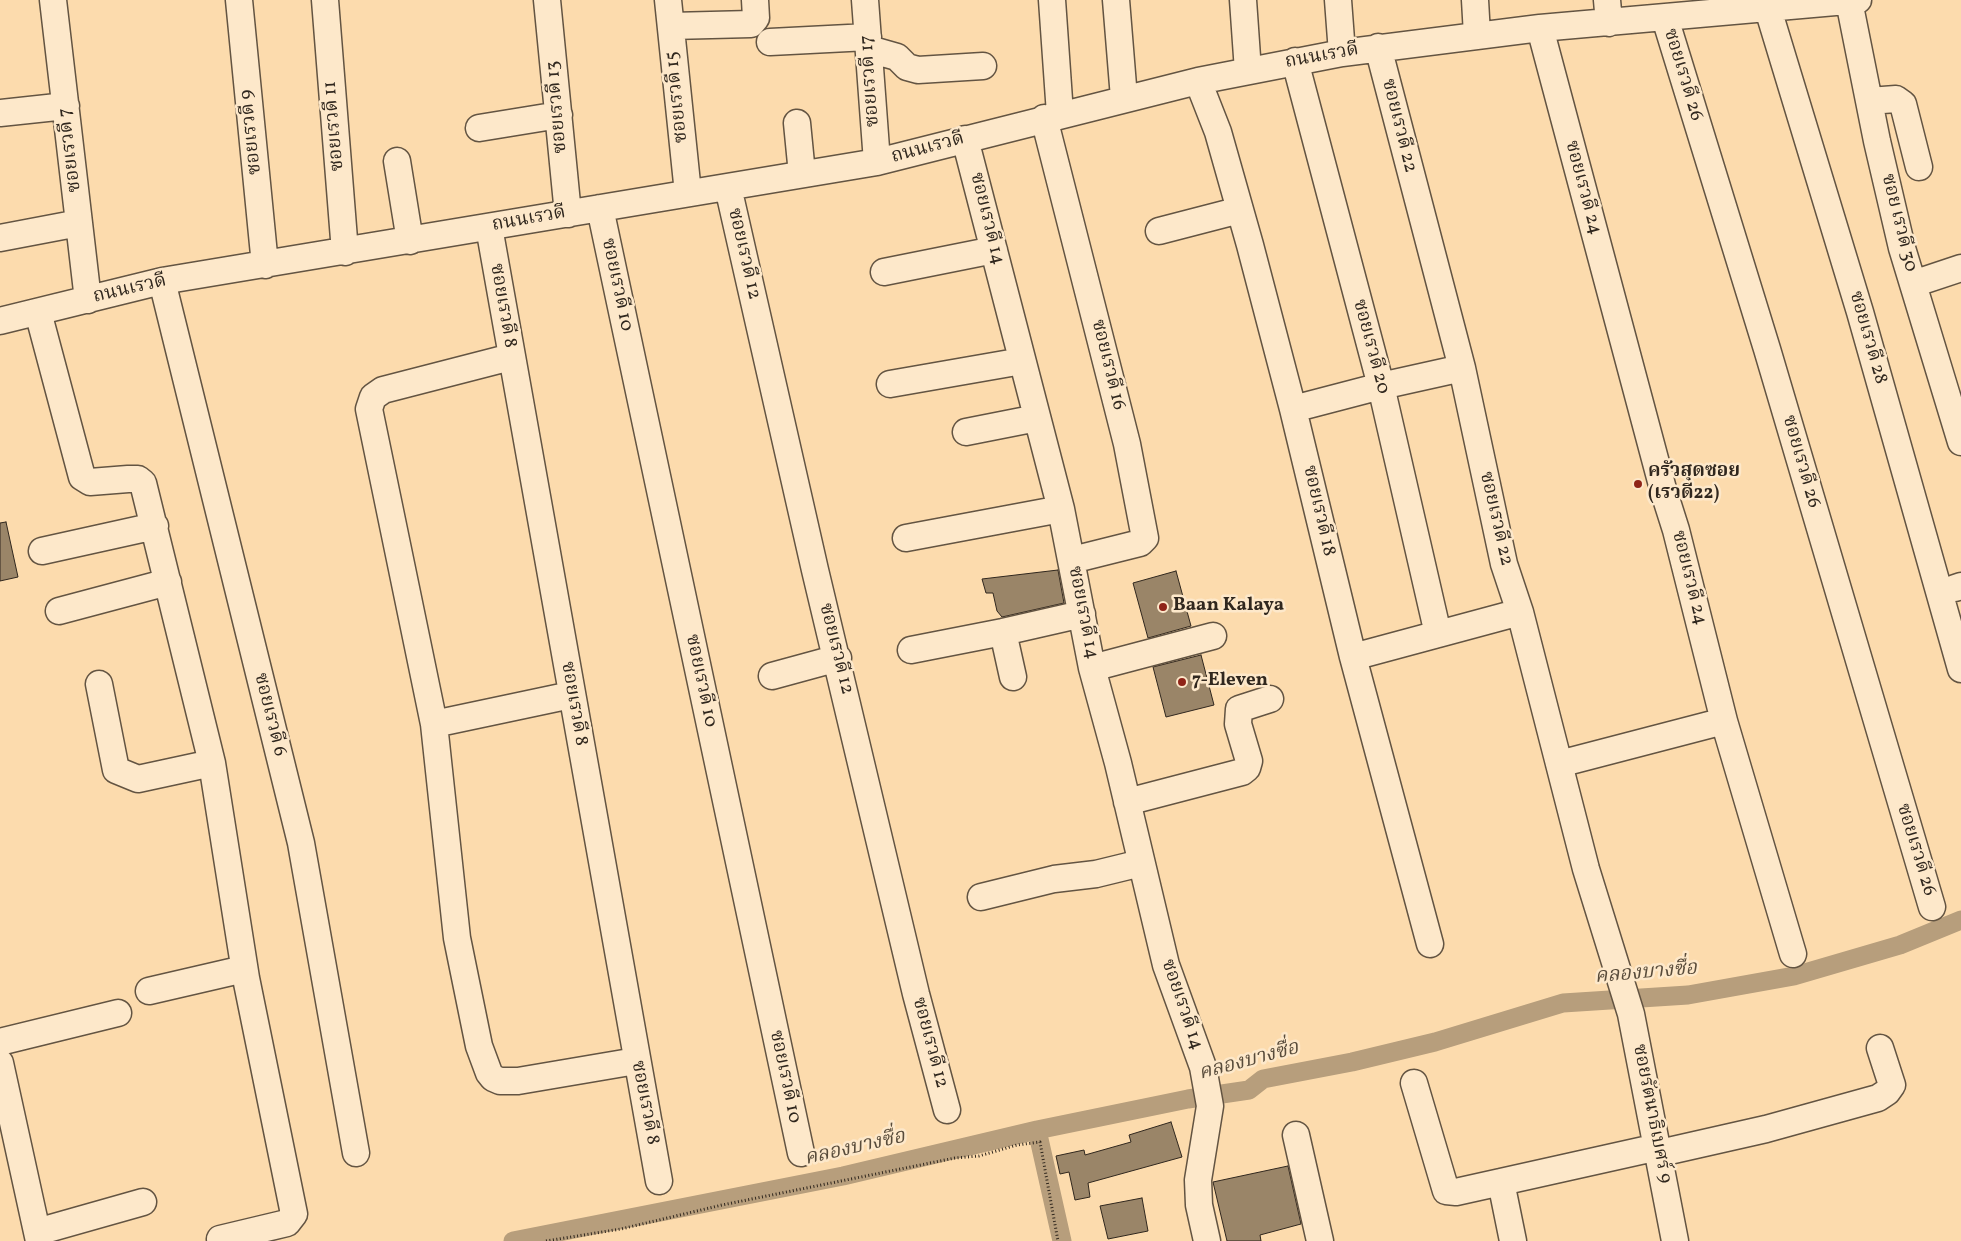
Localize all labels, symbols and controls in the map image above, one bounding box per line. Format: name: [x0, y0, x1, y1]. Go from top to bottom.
street label: ซอยเรวดี 26: [1657, 26, 1707, 124]
street label: ซอยเรวดี 17: [856, 34, 886, 128]
street label: ถนนเรวดี: [1283, 39, 1361, 75]
street label: ซอยเรวดี 15: [662, 50, 694, 144]
street label: ซอยเรวดี 13: [543, 60, 573, 154]
street label: ซอยเรวดี 22: [1375, 77, 1421, 175]
street label: ซอยเรวดี 11: [320, 80, 350, 172]
street label: ซอยเรวดี 9: [236, 88, 268, 176]
street label: ซอยเรวดี 7: [55, 107, 87, 193]
street label: ถนนเรวดี: [889, 128, 967, 170]
street label: ซอยเรวดี 24: [1558, 138, 1606, 238]
street label: ซอยเรวดี 14: [964, 170, 1008, 268]
street label: ซอย เรวดี 30: [1875, 172, 1921, 274]
street label: ถนนเรวดี: [490, 202, 568, 238]
street label: ซอยเรวดี 12: [721, 206, 765, 302]
street label: ซอยเรวดี 10: [595, 236, 637, 334]
street label: ซอยเรวดี 8: [483, 262, 521, 350]
street label: ถนนเรวดี: [91, 271, 169, 309]
street label: ซอยเรวดี 28: [1843, 289, 1891, 387]
street label: ซอยเรวดี 20: [1346, 297, 1394, 397]
street label: ซอยเรวดี 16: [1085, 317, 1129, 413]
street label: ซอยเรวดี 26: [1776, 413, 1824, 511]
place label: ครัวสุดซอย (เรวดี22): [1648, 462, 1740, 506]
street label: ซอยเรวดี 18: [1296, 463, 1340, 559]
street label: ซอยเรวดี 22: [1473, 470, 1517, 568]
marker: ครัวสุดซอย (เรวดี22): [1632, 478, 1644, 490]
street label: ซอยเรวดี 24: [1665, 528, 1711, 628]
street label: ซอยเรวดี 14: [1062, 565, 1102, 661]
place label: Baan Kalaya: [1173, 596, 1284, 618]
street label: ซอยเรวดี 12: [813, 601, 857, 697]
marker: Baan Kalaya: [1157, 601, 1169, 613]
street label: ซอยเรวดี 10: [679, 632, 721, 730]
street label: ซอยเรวดี 8: [554, 660, 592, 748]
street label: ซอยเรวดี 6: [248, 671, 290, 759]
place label: 7-Eleven: [1192, 671, 1268, 693]
marker: 7-Eleven: [1176, 676, 1188, 688]
street label: ซอยเรวดี 26: [1890, 801, 1940, 899]
street label: ซอยเรวดี 14: [1155, 957, 1207, 1053]
water label: คลองบางซื่อ: [1594, 958, 1698, 990]
street label: ซอยเรวดี 12: [906, 995, 952, 1091]
street label: ซอยเรวดี 10: [763, 1028, 805, 1126]
water label: คลองบางซื่อ: [1196, 1037, 1302, 1087]
street label: ซอยรัตนาธิเบศร์ 9: [1626, 1042, 1676, 1186]
street label: ซอยเรวดี 8: [625, 1059, 663, 1147]
water label: คลองบางซื่อ: [802, 1126, 908, 1172]

